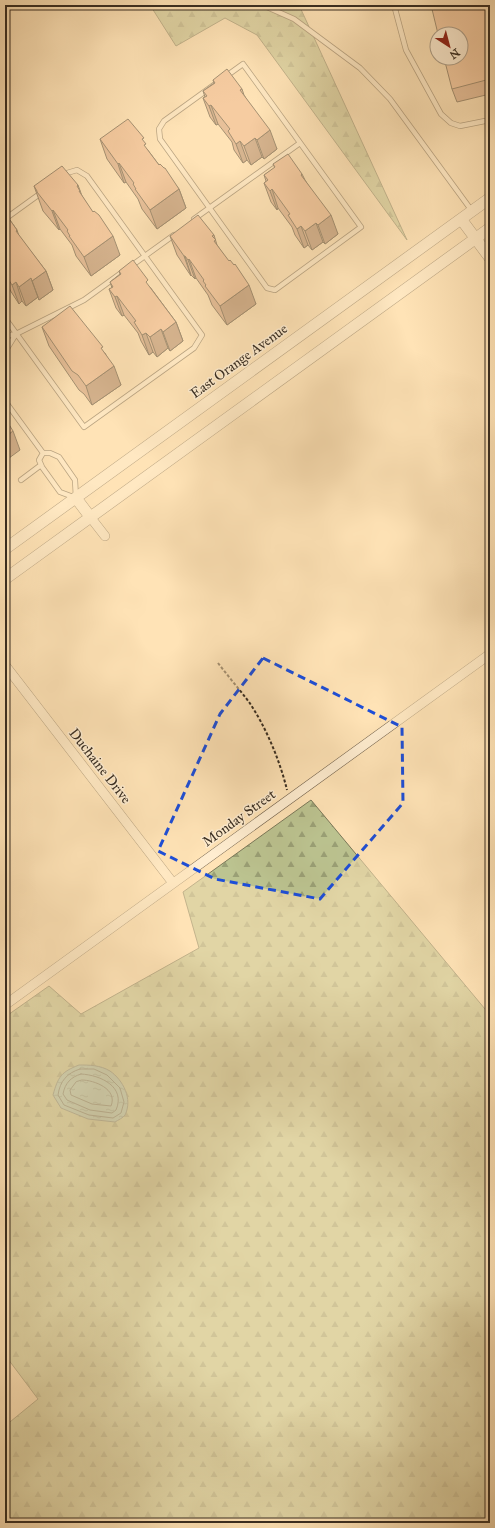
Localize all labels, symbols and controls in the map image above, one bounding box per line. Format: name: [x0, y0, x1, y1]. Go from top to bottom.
north arrow: [429, 26, 469, 66]
text: N: [446, 46, 462, 62]
street label: East Orange Avenue: [187, 320, 291, 402]
street label: Duchaine Drive: [65, 725, 135, 807]
street label: Monday Street: [199, 786, 279, 850]

